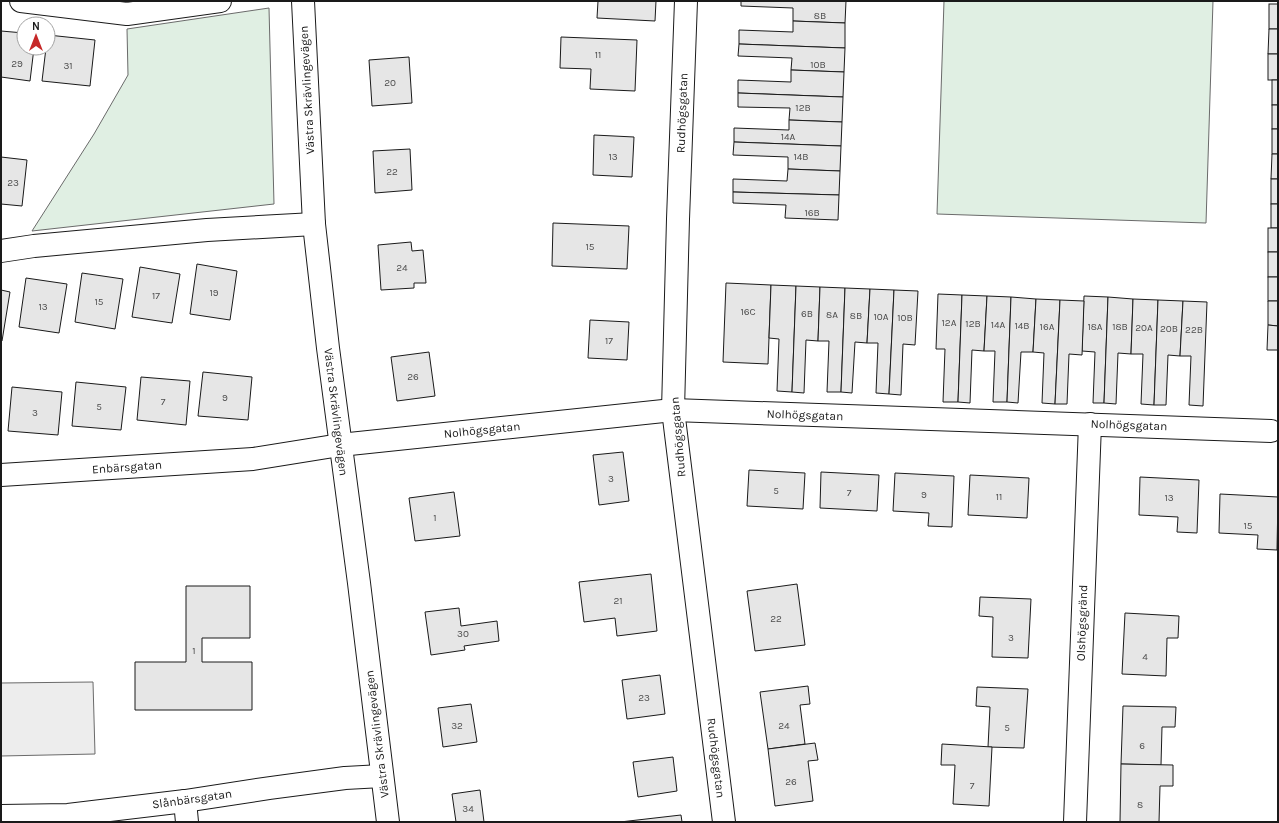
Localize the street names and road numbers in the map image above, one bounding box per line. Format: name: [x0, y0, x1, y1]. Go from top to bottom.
street label: Västra Skrävlingevägen: [297, 25, 317, 155]
street label: Rudhögsgatan: [674, 73, 690, 153]
street label: Västra Skrävlingevägen: [321, 347, 351, 477]
street label: Rudhögsgatan: [668, 396, 688, 478]
street label: Nolhögsgatan: [766, 407, 844, 423]
street label: Nolhögsgatan: [1090, 417, 1168, 433]
street label: Nolhögsgatan: [443, 419, 521, 441]
street label: Enbärsgatan: [92, 458, 162, 476]
street label: Olshögsgränd: [1074, 585, 1090, 661]
street label: Västra Skrävlingevägen: [362, 669, 392, 799]
street label: Rudhögsgatan: [704, 717, 728, 799]
street label: Slånbärsgatan: [151, 786, 233, 812]

